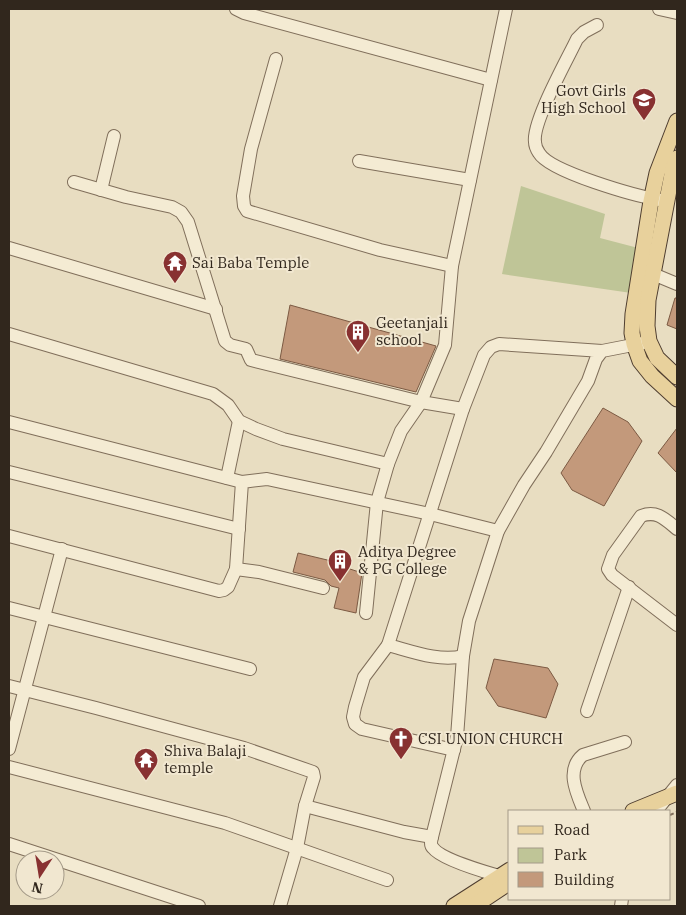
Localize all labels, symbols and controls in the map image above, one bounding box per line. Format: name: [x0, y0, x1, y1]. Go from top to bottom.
place label: Govt Girls High School: [541, 81, 626, 117]
school or university icon: Govt Girls High School: [631, 87, 657, 121]
temple icon: Sai Baba Temple: [162, 250, 188, 284]
place label: Sai Baba Temple: [192, 253, 309, 272]
place label: Geetanjali school: [376, 313, 448, 349]
building icon: Geetanjali school: [345, 319, 371, 353]
place label: Aditya Degree & PG College: [358, 542, 456, 578]
building icon: Aditya Degree & PG College: [327, 548, 353, 582]
church icon: CSI UNION CHURCH: [388, 726, 414, 760]
place label: CSI UNION CHURCH: [418, 729, 563, 748]
place label: Shiva Balaji temple: [164, 741, 247, 777]
temple icon: Shiva Balaji temple: [133, 747, 159, 781]
legend: [508, 810, 671, 900]
text: Road: [554, 820, 590, 839]
text: Park: [554, 845, 587, 864]
north arrow: [15, 850, 65, 900]
text: Building: [554, 870, 614, 889]
text: N: [30, 878, 45, 898]

